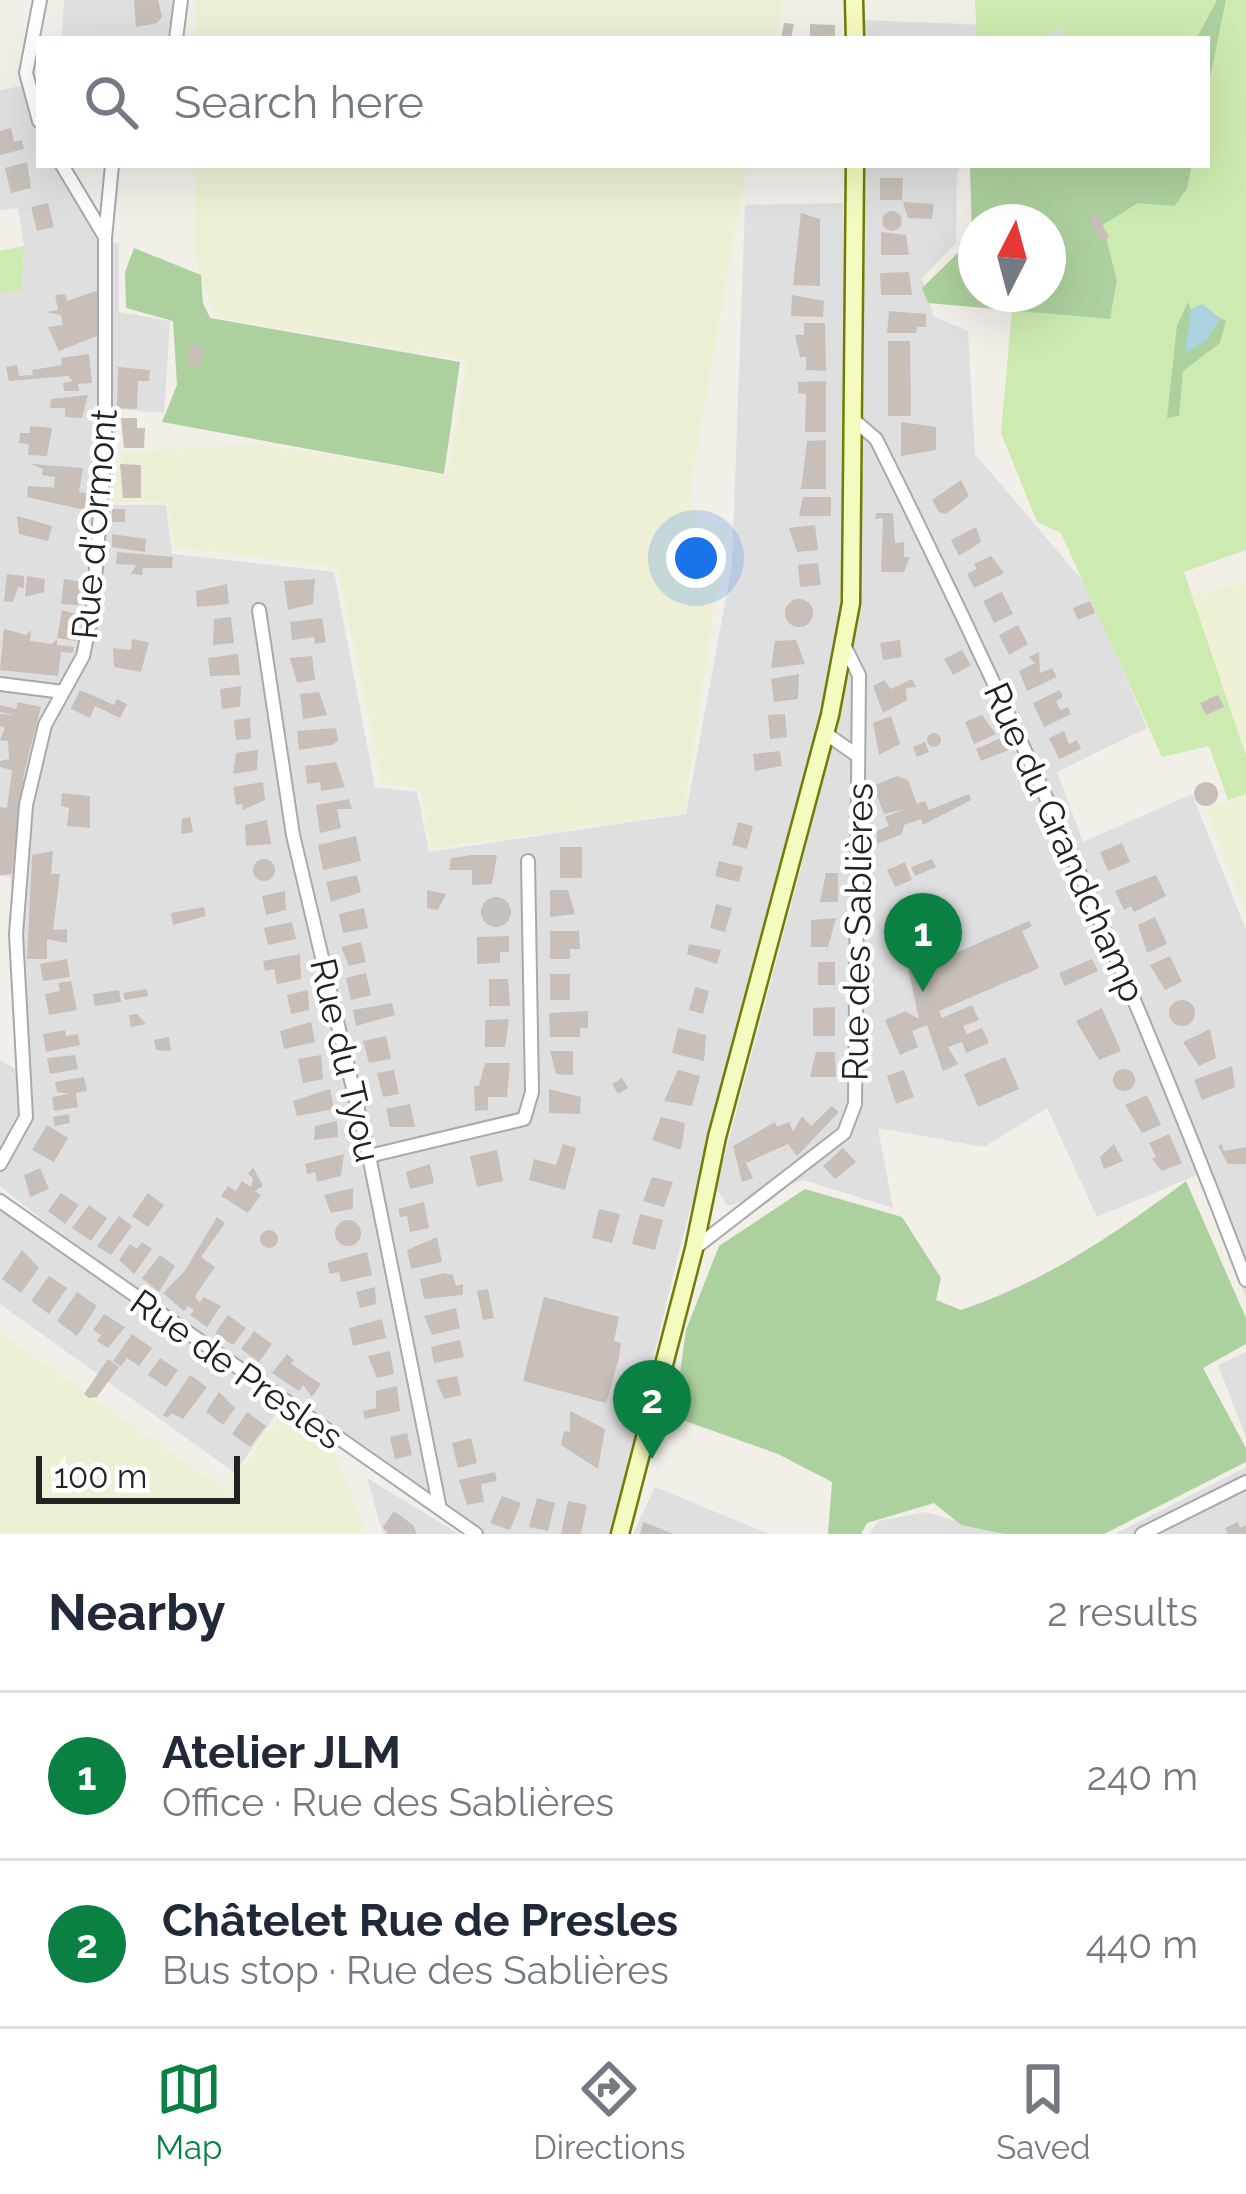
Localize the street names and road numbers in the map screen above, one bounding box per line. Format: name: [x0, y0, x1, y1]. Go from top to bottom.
street label: Rue d'Ormont: [63, 407, 125, 641]
street label: Rue du Grandchamp: [976, 676, 1154, 1008]
street label: Rue des Sablières: [833, 783, 881, 1081]
street label: Rue du Tyou: [302, 954, 390, 1166]
street label: Rue de Presles: [123, 1280, 351, 1458]

